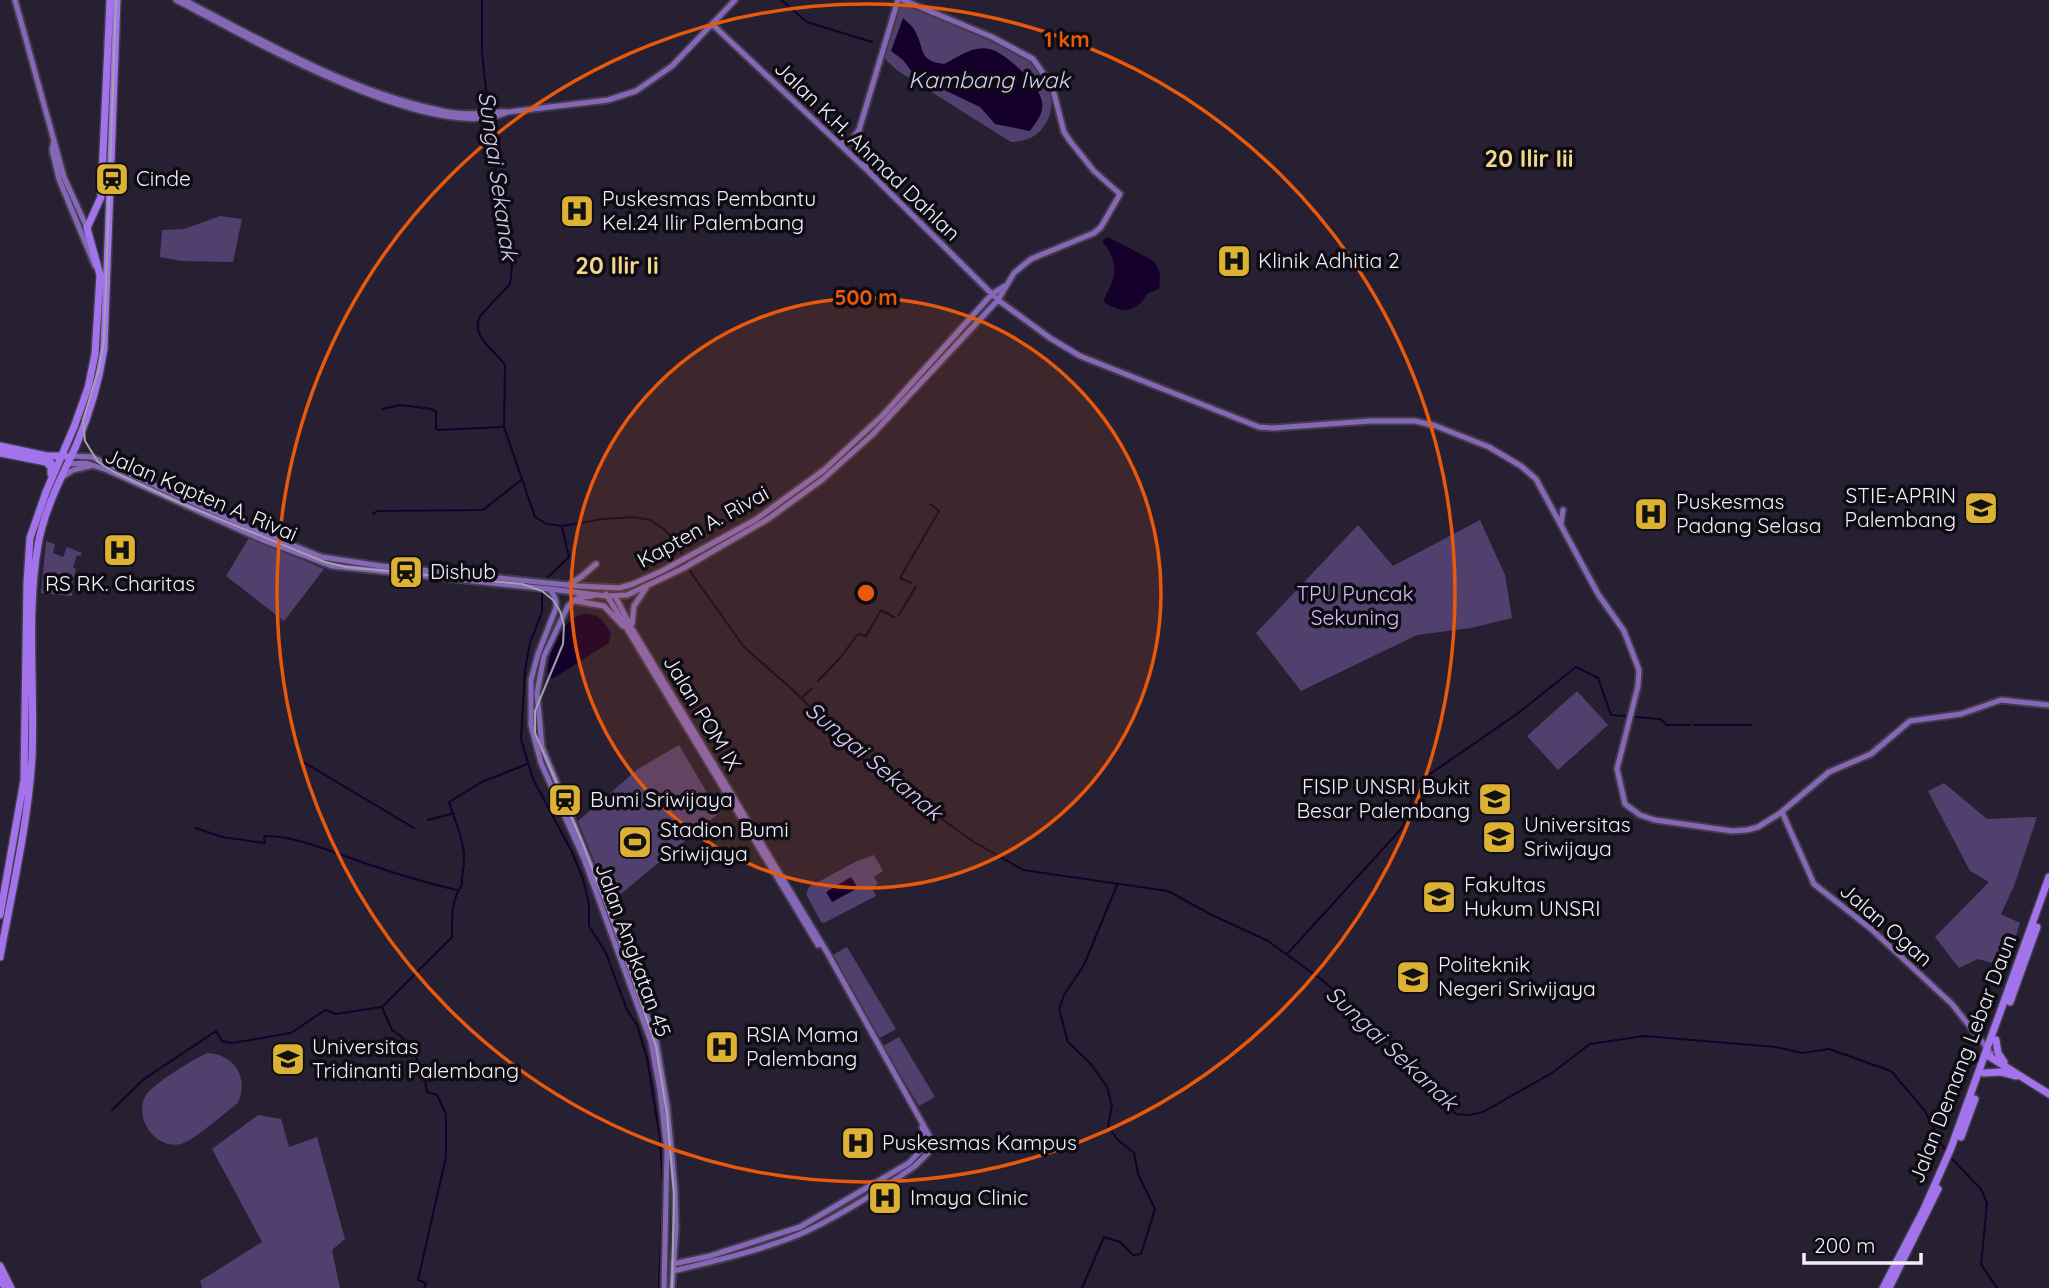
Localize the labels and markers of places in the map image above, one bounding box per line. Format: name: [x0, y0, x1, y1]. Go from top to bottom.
station icon: Cinde: [93, 160, 131, 198]
place label: Cinde: [136, 165, 191, 191]
place label: Puskesmas Pembantu Kel.24 Ilir Palembang: [602, 185, 816, 235]
hospital icon: Puskesmas Pembantu Kel.24 Ilir Palembang: [558, 192, 596, 230]
hospital icon: Klinik Adhitia 2: [1215, 242, 1253, 280]
place label: Klinik Adhitia 2: [1258, 247, 1400, 273]
place label: STIE-APRIN Palembang: [1845, 482, 1956, 532]
place label: Puskesmas Padang Selasa: [1676, 488, 1822, 538]
school or university icon: STIE-APRIN Palembang: [1962, 489, 2000, 527]
hospital icon: Puskesmas Padang Selasa: [1632, 495, 1670, 533]
hospital icon: RS RK. Charitas: [101, 531, 139, 569]
station icon: Dishub: [387, 553, 425, 591]
place label: Dishub: [430, 558, 496, 584]
place label: RS RK. Charitas: [45, 570, 195, 596]
centre of rings: [854, 581, 878, 605]
place label: FISIP UNSRI Bukit Besar Palembang: [1296, 773, 1470, 823]
school or university icon: FISIP UNSRI Bukit Besar Palembang: [1476, 780, 1514, 818]
station icon: Bumi Sriwijaya: [546, 781, 584, 819]
place label: Bumi Sriwijaya: [590, 786, 733, 812]
place label: Universitas Sriwijaya: [1524, 811, 1631, 861]
place label: Stadion Bumi Sriwijaya: [660, 816, 789, 866]
school or university icon: Universitas Sriwijaya: [1480, 818, 1518, 856]
sports icon: Stadion Bumi Sriwijaya: [616, 823, 654, 861]
place label: Fakultas Hukum UNSRI: [1464, 871, 1600, 921]
school or university icon: Fakultas Hukum UNSRI: [1420, 878, 1458, 916]
place label: Politeknik Negeri Sriwijaya: [1438, 951, 1596, 1001]
school or university icon: Politeknik Negeri Sriwijaya: [1394, 958, 1432, 996]
place label: RSIA Mama Palembang: [746, 1021, 858, 1071]
hospital icon: RSIA Mama Palembang: [703, 1028, 741, 1066]
place label: Universitas Tridinanti Palembang: [312, 1033, 519, 1083]
school or university icon: Universitas Tridinanti Palembang: [269, 1040, 307, 1078]
hospital icon: Puskesmas Kampus: [839, 1124, 877, 1162]
place label: Puskesmas Kampus: [882, 1129, 1077, 1155]
hospital icon: Imaya Clinic: [866, 1179, 904, 1217]
place label: Imaya Clinic: [910, 1184, 1028, 1210]

